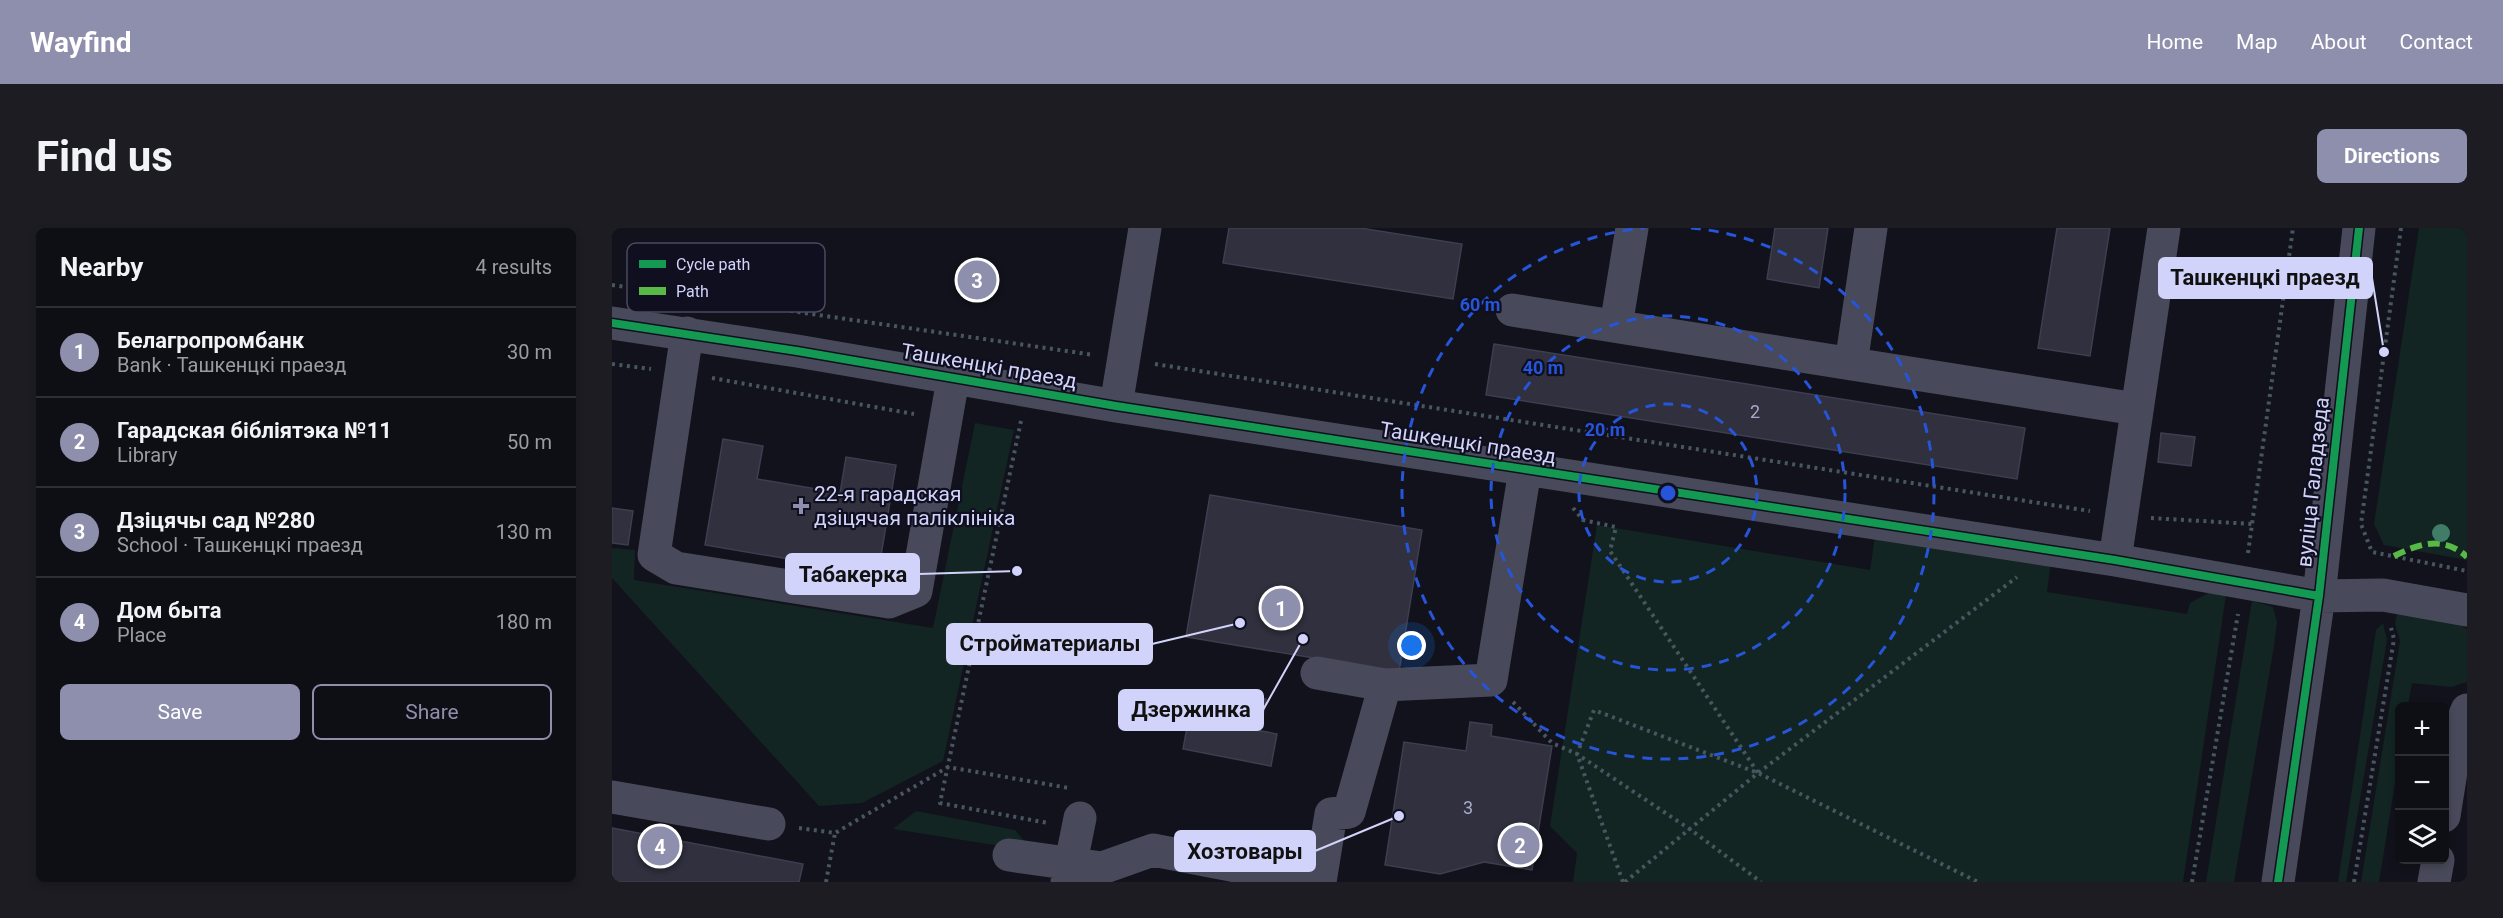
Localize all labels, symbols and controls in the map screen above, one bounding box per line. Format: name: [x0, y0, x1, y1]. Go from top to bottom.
text: Wayfind: [30, 26, 131, 59]
text: Home: [2147, 30, 2203, 54]
text: Map: [2236, 30, 2278, 54]
text: About: [2311, 30, 2367, 54]
text: Contact: [2400, 30, 2473, 54]
button: Directions: [2317, 129, 2467, 183]
text: Find us: [36, 132, 173, 181]
legend: [627, 243, 825, 312]
text: Nearby: [60, 252, 143, 282]
text: 4 results: [476, 255, 552, 279]
text: Cycle path: [676, 255, 750, 274]
pin: 3: [958, 257, 997, 302]
callout: Ташкенцкі праезд: [2159, 258, 2372, 298]
text: Ташкенцкі праезд: [2170, 265, 2360, 290]
text: Path: [676, 282, 709, 301]
text: 60 m: [1460, 294, 1500, 315]
text: Белагропромбанк: [117, 328, 304, 353]
street label: Ташкенцкі праезд: [899, 339, 1079, 393]
text: 1: [74, 340, 85, 364]
text: 30 m: [507, 340, 552, 364]
text: Bank · Ташкенцкі праезд: [117, 353, 346, 377]
text: 40 m: [1523, 357, 1563, 378]
street label: вуліца Галадзеда: [2292, 396, 2334, 568]
house number: 2: [1750, 401, 1760, 422]
street label: Ташкенцкі праезд: [1378, 417, 1558, 469]
text: Гарадская бібліятэка №11: [117, 418, 392, 443]
text: 20 m: [1585, 419, 1625, 440]
text: 2: [74, 430, 85, 454]
text: 50 m: [507, 430, 552, 454]
text: Library: [117, 443, 178, 467]
place label: 22-я гарадская дзіцячая паліклініка: [814, 482, 1016, 530]
centre of rings: [1658, 483, 1678, 503]
marker: 22-я гарадская дзіцячая паліклініка: [792, 497, 810, 515]
text: Дзіцячы сад №280: [117, 508, 315, 533]
text: 3: [74, 520, 85, 544]
text: 130 m: [496, 520, 552, 544]
text: School · Ташкенцкі праезд: [117, 533, 363, 557]
callout: Табакерка: [786, 554, 919, 594]
text: Табакерка: [799, 562, 908, 587]
pin: 1: [1262, 586, 1300, 631]
text: Дом быта: [117, 598, 222, 623]
text: 4: [74, 610, 85, 634]
text: 180 m: [496, 610, 552, 634]
text: Place: [117, 623, 166, 647]
callout: Стройматериалы: [947, 624, 1152, 664]
text: Стройматериалы: [960, 631, 1140, 656]
your location: [1397, 631, 1426, 660]
button: Save: [60, 684, 300, 740]
button: Share: [312, 684, 552, 740]
callout: Дзержинка: [1119, 690, 1263, 730]
text: Дзержинка: [1131, 697, 1251, 722]
map controls: [2395, 702, 2449, 864]
button: +: [2395, 702, 2449, 756]
button: −: [2395, 756, 2449, 810]
house number: 3: [1463, 797, 1473, 818]
button: layers: [2395, 810, 2449, 864]
pin: 2: [1500, 822, 1540, 868]
pin: 4: [640, 824, 680, 868]
callout: Хозтовары: [1175, 831, 1315, 871]
text: Хозтовары: [1187, 839, 1303, 864]

